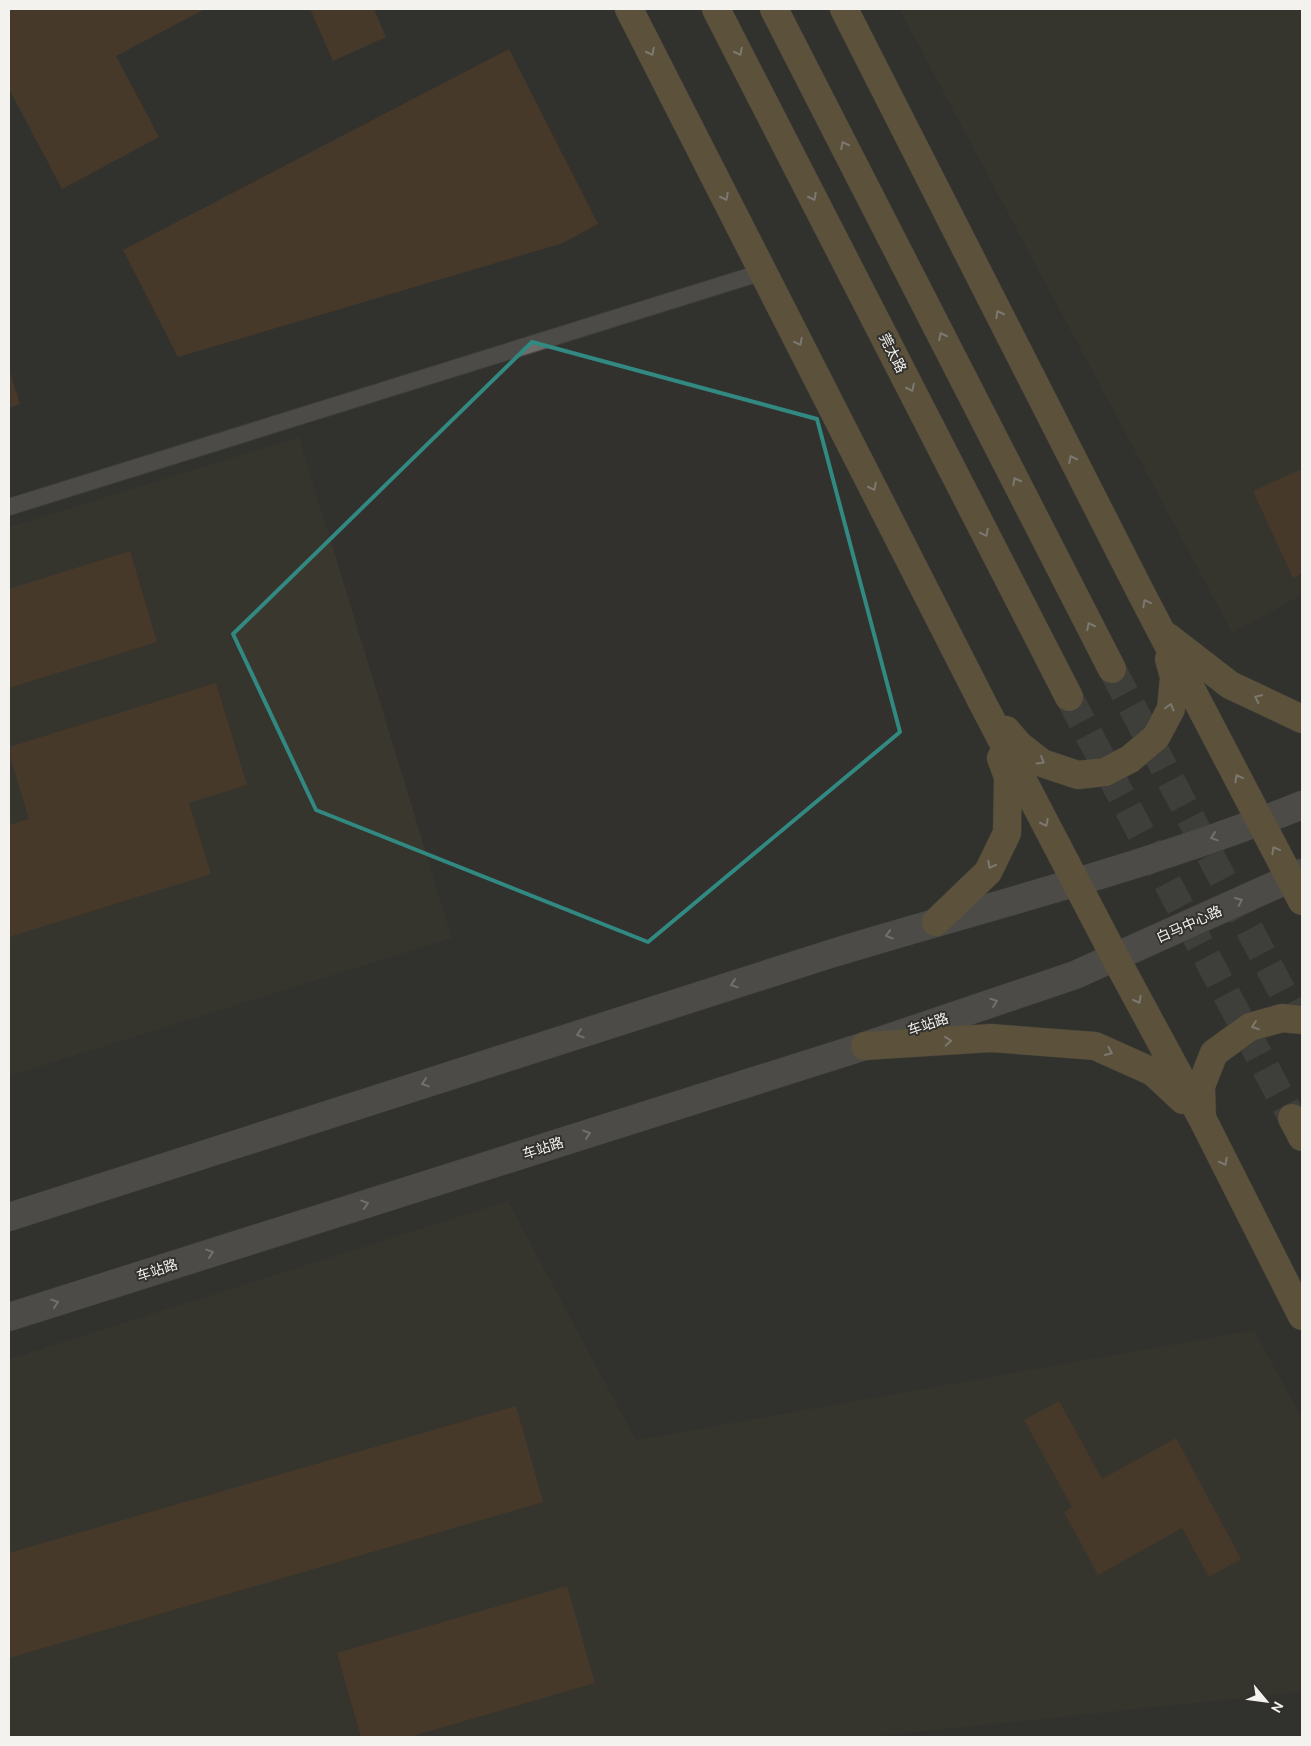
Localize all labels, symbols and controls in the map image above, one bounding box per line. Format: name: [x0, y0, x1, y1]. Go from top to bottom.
one-way arrow: [645, 47, 655, 56]
one-way arrow: [733, 47, 743, 56]
one-way arrow: [840, 141, 850, 150]
one-way arrow: [719, 192, 729, 201]
one-way arrow: [807, 192, 817, 201]
one-way arrow: [995, 310, 1005, 319]
street label: 莞太路: [876, 331, 910, 375]
one-way arrow: [938, 332, 948, 341]
one-way arrow: [793, 337, 803, 346]
one-way arrow: [905, 383, 915, 392]
one-way arrow: [1068, 455, 1078, 464]
one-way arrow: [1012, 477, 1022, 486]
one-way arrow: [867, 481, 877, 490]
one-way arrow: [979, 527, 989, 536]
one-way arrow: [1142, 600, 1152, 609]
one-way arrow: [1086, 622, 1096, 631]
one-way arrow: [1254, 694, 1263, 705]
one-way arrow: [1164, 704, 1174, 712]
one-way arrow: [1035, 755, 1044, 765]
one-way arrow: [1234, 775, 1244, 784]
one-way arrow: [1039, 818, 1049, 827]
one-way arrow: [1210, 831, 1219, 841]
one-way arrow: [1272, 846, 1282, 855]
one-way arrow: [987, 860, 997, 869]
one-way arrow: [1234, 897, 1243, 908]
street label: 白马中心路: [1154, 902, 1224, 946]
one-way arrow: [886, 930, 894, 940]
one-way arrow: [731, 978, 739, 988]
one-way arrow: [1132, 995, 1142, 1004]
one-way arrow: [989, 998, 997, 1008]
street label: 车站路: [906, 1010, 950, 1038]
one-way arrow: [1251, 1020, 1260, 1030]
one-way arrow: [576, 1028, 584, 1038]
one-way arrow: [944, 1035, 952, 1046]
one-way arrow: [1104, 1046, 1113, 1056]
one-way arrow: [421, 1078, 430, 1088]
one-way arrow: [582, 1130, 590, 1140]
street label: 车站路: [521, 1134, 565, 1162]
one-way arrow: [1218, 1156, 1228, 1165]
one-way arrow: [360, 1200, 369, 1210]
one-way arrow: [205, 1249, 214, 1259]
street label: 车站路: [135, 1256, 179, 1284]
one-way arrow: [51, 1298, 59, 1308]
north arrow: [1241, 1676, 1291, 1726]
text: N: [1268, 1699, 1287, 1716]

